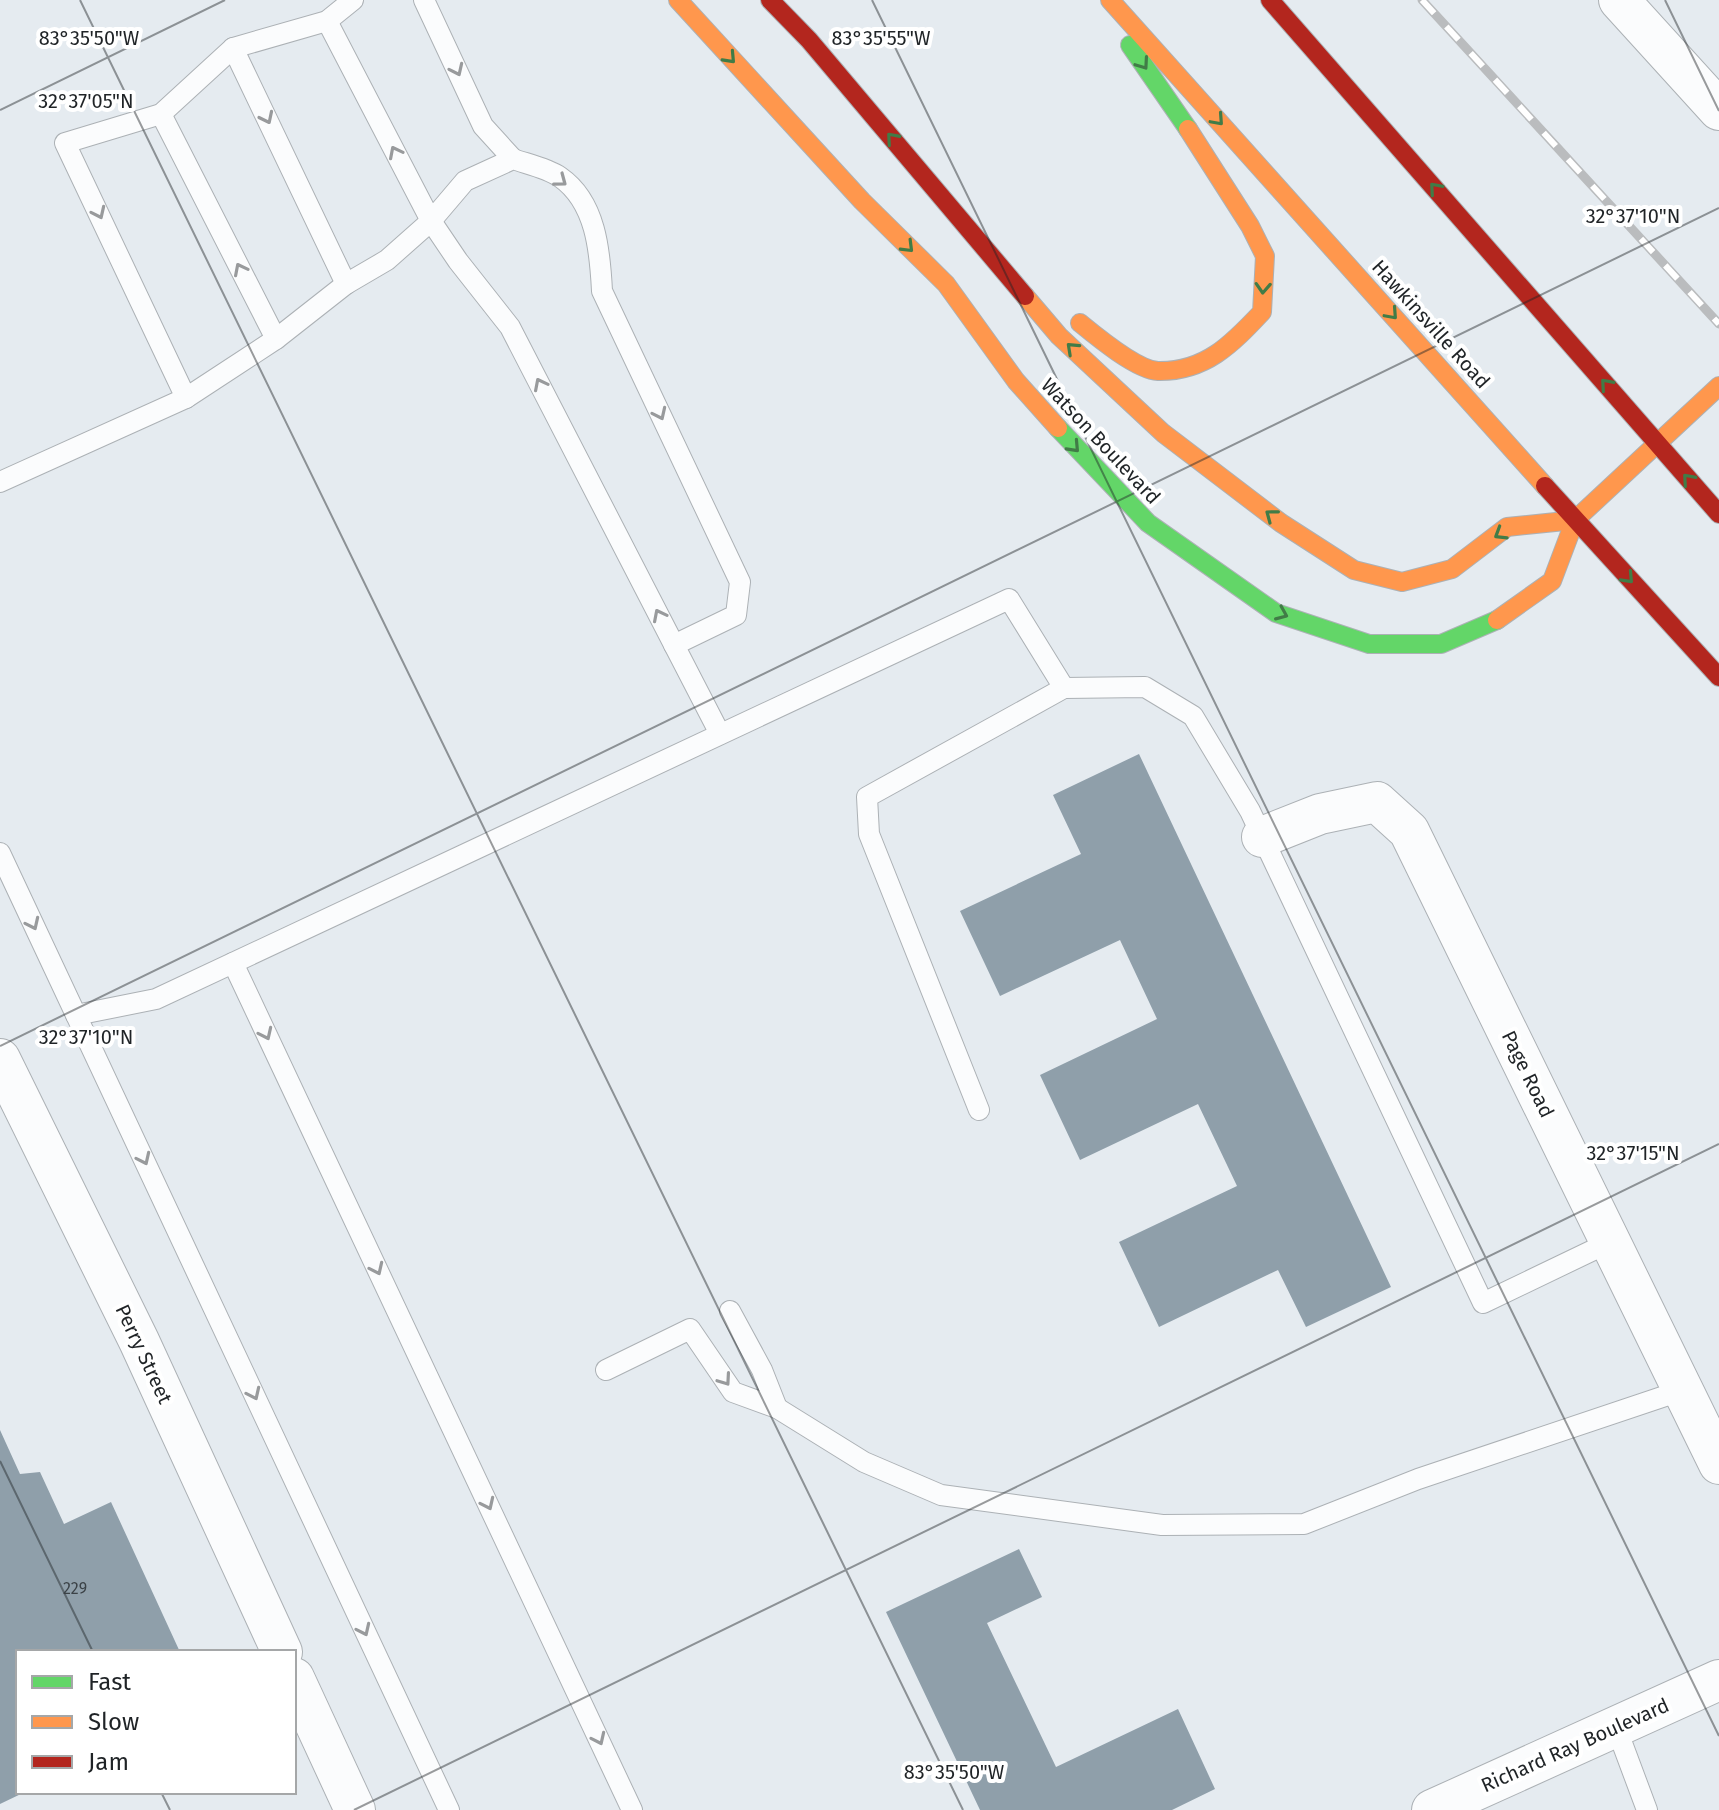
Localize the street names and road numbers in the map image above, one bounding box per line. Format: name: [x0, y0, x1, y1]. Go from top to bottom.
street label: Hawkinsville Road: [1367, 255, 1495, 393]
street label: Watson Boulevard: [1036, 373, 1166, 509]
street label: Page Road: [1497, 1027, 1559, 1121]
street label: Perry Street: [111, 1301, 178, 1408]
street label: Richard Ray Boulevard: [1477, 1693, 1673, 1797]

